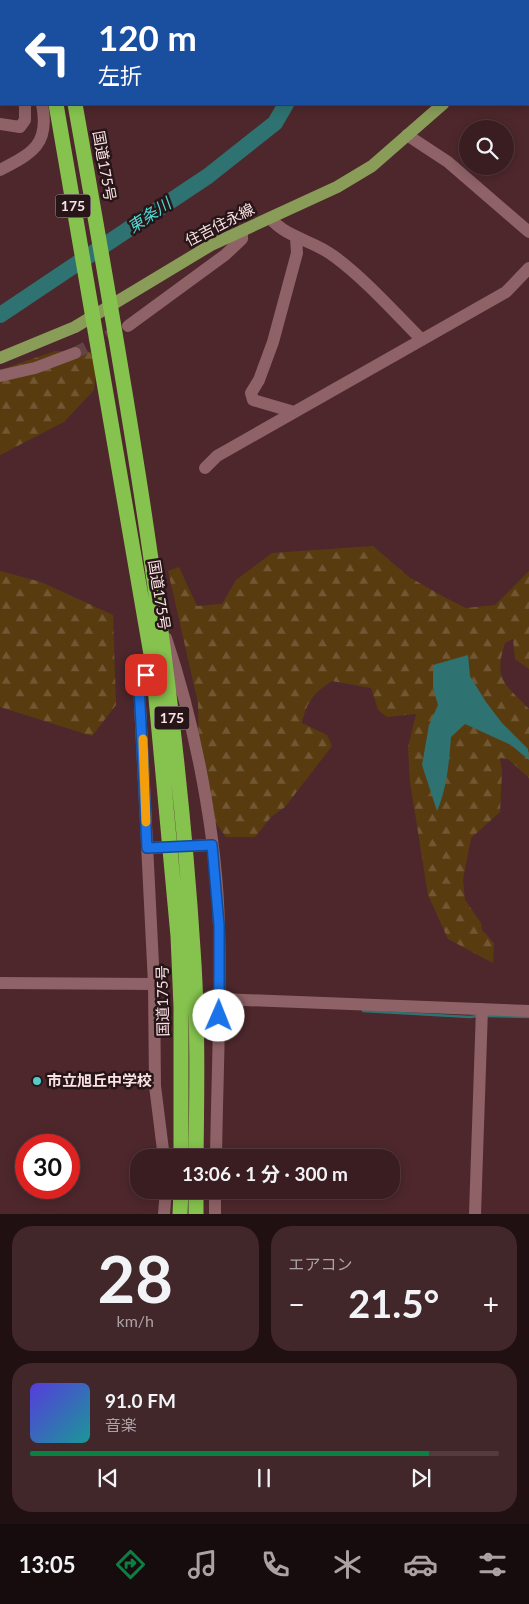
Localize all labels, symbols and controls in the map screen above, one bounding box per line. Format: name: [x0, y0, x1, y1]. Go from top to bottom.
text: 120 m: [98, 16, 197, 58]
icon: left: [15, 20, 80, 85]
text: 左折: [98, 62, 142, 89]
map controls: [459, 120, 514, 175]
button: search: [459, 120, 514, 175]
street label: 国道175号: [90, 129, 120, 202]
water label: 東条川: [124, 192, 176, 236]
road number: 175: [56, 195, 90, 218]
street label: 住吉住永線: [182, 199, 257, 249]
street label: 国道175号: [146, 558, 174, 631]
pin: [125, 654, 167, 696]
icon: arrive: [132, 661, 160, 689]
road number: 175: [154, 706, 190, 730]
street label: 国道175号: [152, 965, 172, 1037]
position arrow: [192, 989, 244, 1041]
place label: 市立旭丘中学校: [47, 1071, 152, 1089]
marker: 市立旭丘中学校: [31, 1075, 43, 1087]
speed limit sign: 30: [15, 1134, 80, 1199]
text: 13:06 · 1 分 · 300 m: [182, 1162, 348, 1185]
text: 28: [98, 1239, 173, 1317]
text: エアコン: [289, 1254, 353, 1273]
text: 21.5°: [348, 1280, 439, 1326]
text: −: [289, 1287, 305, 1321]
text: +: [483, 1287, 499, 1321]
text: km/h: [117, 1311, 154, 1330]
text: 91.0 FM: [105, 1389, 176, 1412]
text: 音楽: [105, 1415, 137, 1434]
icon: previous: [94, 1464, 122, 1492]
icon: pause: [250, 1464, 278, 1492]
icon: next: [407, 1464, 435, 1492]
icon: directions: [113, 1547, 148, 1582]
icon: music: [185, 1547, 220, 1582]
icon: phone: [258, 1547, 293, 1582]
icon: climate: [330, 1547, 365, 1582]
icon: car: [403, 1547, 438, 1582]
icon: filters: [475, 1547, 510, 1582]
text: 13:05: [19, 1551, 75, 1578]

